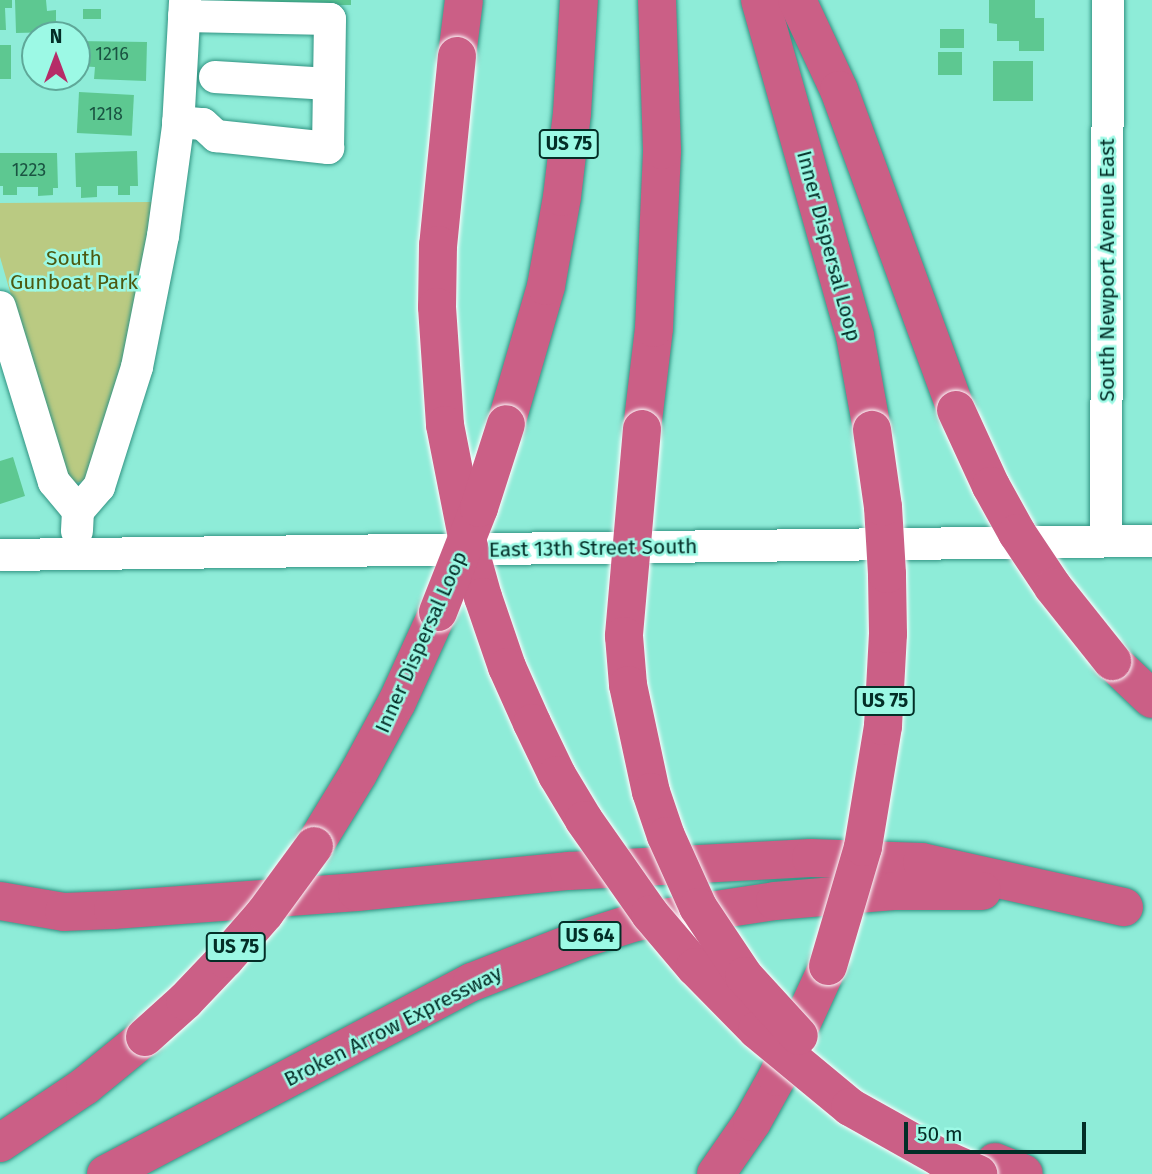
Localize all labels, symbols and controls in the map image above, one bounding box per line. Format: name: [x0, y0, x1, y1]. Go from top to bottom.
north arrow: [21, 21, 91, 91]
text: N: [50, 25, 62, 48]
house number: 1216: [95, 43, 129, 65]
house number: 1218: [89, 103, 123, 125]
road number: US 75: [538, 128, 600, 160]
street label: South Newport Avenue East: [1094, 138, 1120, 402]
street label: Inner Dispersal Loop: [791, 148, 867, 344]
house number: 1223: [12, 159, 46, 181]
park label: South Gunboat Park: [10, 245, 138, 295]
street label: East 13th Street South: [489, 534, 697, 562]
street label: Inner Dispersal Loop: [370, 547, 472, 737]
road number: US 75: [854, 686, 917, 716]
road number: US 64: [557, 920, 623, 952]
road number: US 75: [204, 931, 268, 962]
street label: Broken Arrow Expressway: [280, 960, 506, 1092]
scale bar: [907, 1108, 1089, 1152]
text: 50 m: [917, 1121, 963, 1147]

